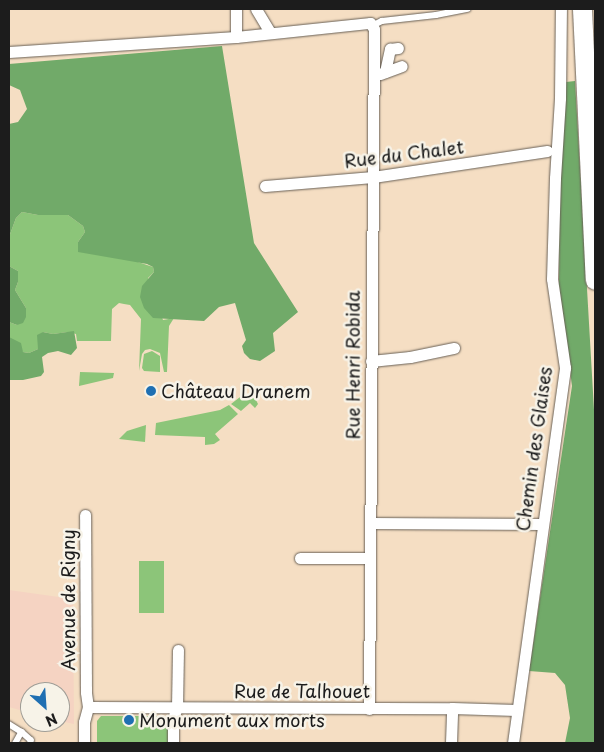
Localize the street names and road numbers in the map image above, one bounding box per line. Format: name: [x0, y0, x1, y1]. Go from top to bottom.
street label: Rue du Chalet: [341, 136, 467, 172]
street label: Rue Henri Robida: [342, 289, 364, 441]
street label: Chemin des Glaises: [512, 365, 556, 533]
street label: Avenue de Rigny: [57, 529, 79, 671]
street label: Rue de Talhouet: [232, 680, 372, 702]

